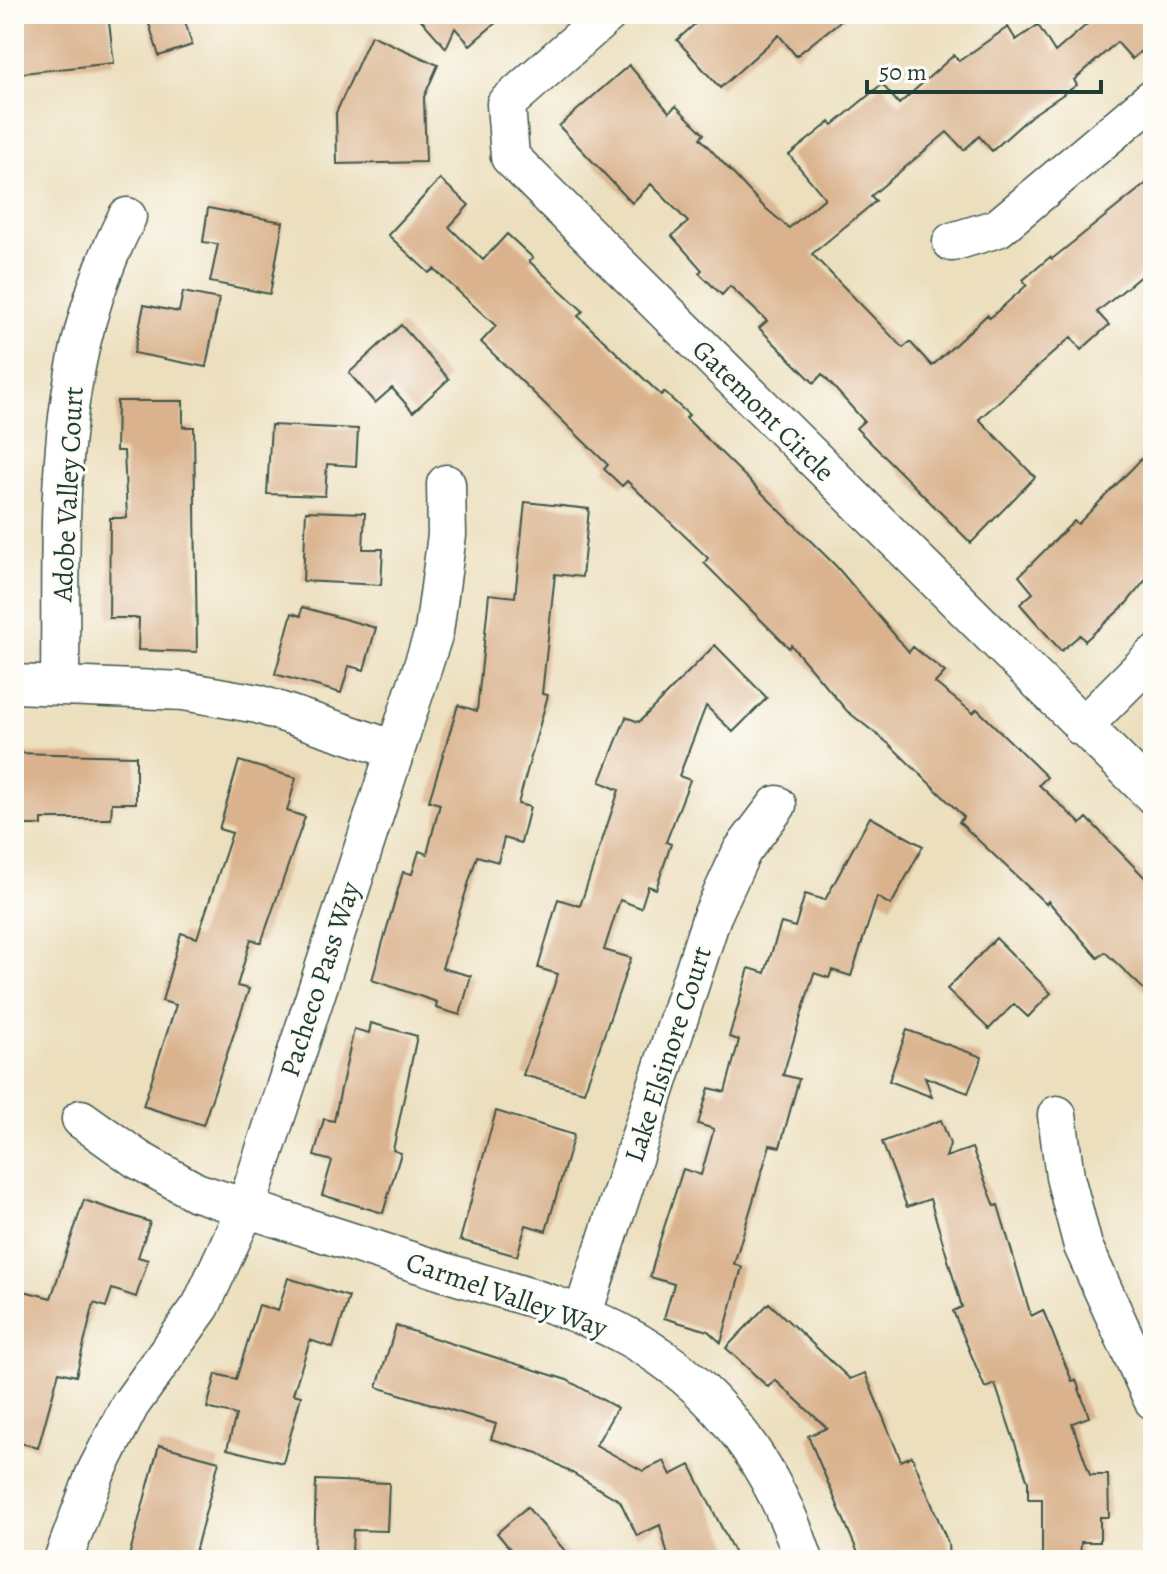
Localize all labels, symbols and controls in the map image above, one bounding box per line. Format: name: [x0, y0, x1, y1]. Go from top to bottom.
scale bar: [867, 44, 1101, 94]
text: 50 m: [879, 56, 927, 88]
street label: Gatemont Circle: [684, 331, 843, 490]
street label: Adobe Valley Court: [43, 386, 93, 604]
street label: Pacheco Pass Way: [271, 876, 370, 1082]
street label: Lake Elsinore Court: [615, 941, 721, 1167]
street label: Carmel Valley Way: [401, 1243, 613, 1347]

